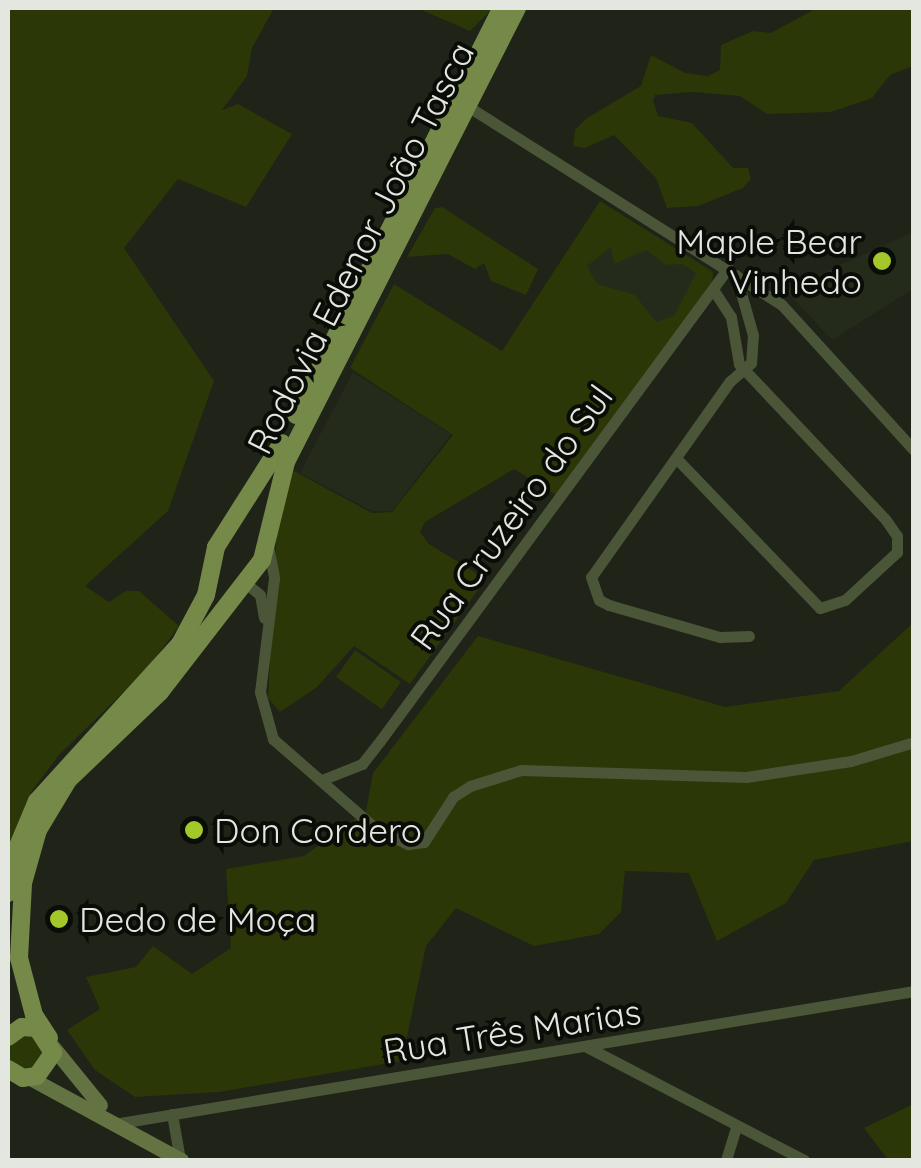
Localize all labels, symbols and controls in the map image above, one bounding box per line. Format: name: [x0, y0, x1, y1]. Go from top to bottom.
street label: Rodovia Edenor João Tasca: [238, 35, 482, 461]
place label: Maple Bear Vinhedo: [676, 220, 862, 302]
marker: Maple Bear Vinhedo: [871, 250, 893, 272]
street label: Rua Cruzeiro do Sul: [401, 377, 621, 657]
place label: Don Cordero: [214, 809, 422, 851]
marker: Don Cordero: [183, 819, 205, 841]
place label: Dedo de Moça: [79, 898, 316, 940]
marker: Dedo de Moça: [48, 908, 70, 930]
street label: Rua Três Marias: [380, 990, 644, 1072]

